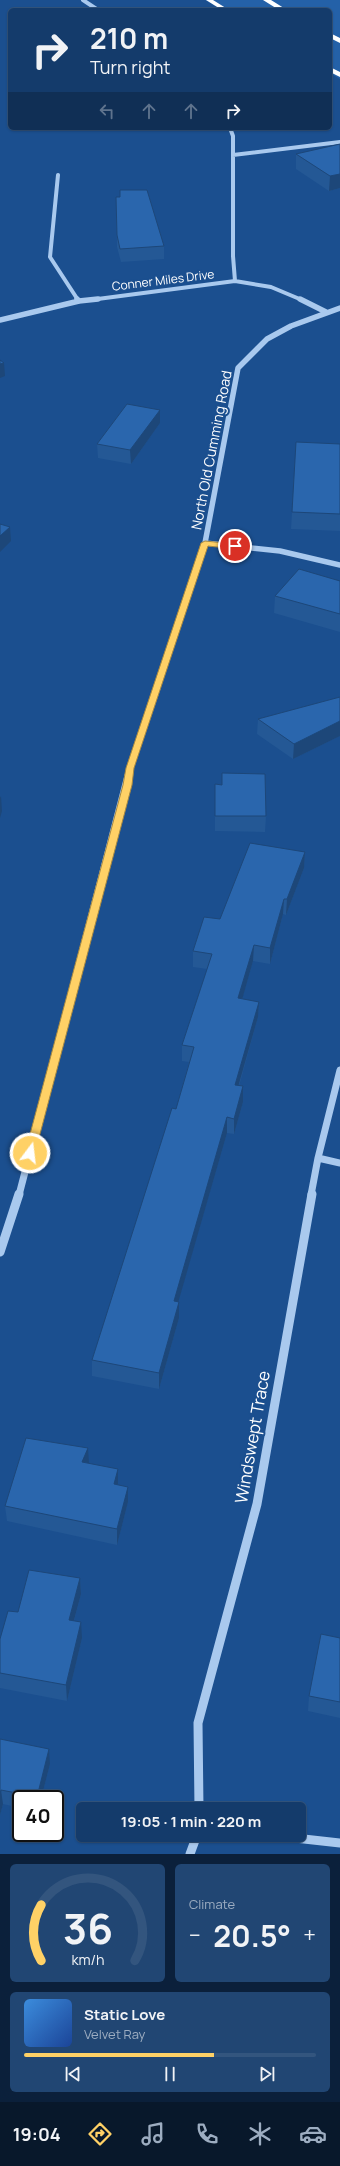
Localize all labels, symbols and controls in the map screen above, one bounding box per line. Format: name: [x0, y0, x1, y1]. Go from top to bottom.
text: 210 m: [90, 19, 168, 57]
icon: right: [24, 24, 76, 76]
text: Turn right: [90, 55, 171, 79]
icon: left: [96, 100, 118, 122]
icon: ahead: [138, 100, 160, 122]
icon: ahead: [180, 100, 202, 122]
icon: right: [222, 100, 244, 122]
street label: Conner Miles Drive: [111, 265, 215, 295]
street label: North Old Cumming Road: [186, 369, 236, 531]
pin: [218, 529, 252, 563]
icon: arrive: [224, 535, 246, 557]
position arrow: [9, 1132, 51, 1174]
street label: Windswept Trace: [229, 1369, 275, 1505]
speed limit sign: 40: [12, 1790, 64, 1842]
text: 19:05 · 1 min · 220 m: [121, 1811, 261, 1832]
text: Climate: [189, 1895, 235, 1913]
text: 36: [62, 1900, 113, 1956]
text: 20.5°: [213, 1915, 291, 1956]
text: −: [189, 1920, 201, 1950]
text: +: [303, 1920, 316, 1950]
text: km/h: [71, 1950, 104, 1969]
text: Static Love: [84, 2004, 165, 2025]
text: Velvet Ray: [84, 2025, 145, 2043]
icon: previous: [62, 2063, 84, 2085]
icon: pause: [159, 2063, 181, 2085]
icon: next: [256, 2063, 278, 2085]
icon: directions: [86, 2120, 114, 2148]
icon: music: [139, 2120, 167, 2148]
icon: phone: [193, 2120, 221, 2148]
icon: climate: [246, 2120, 274, 2148]
icon: car: [299, 2120, 327, 2148]
text: 19:04: [13, 2122, 61, 2146]

